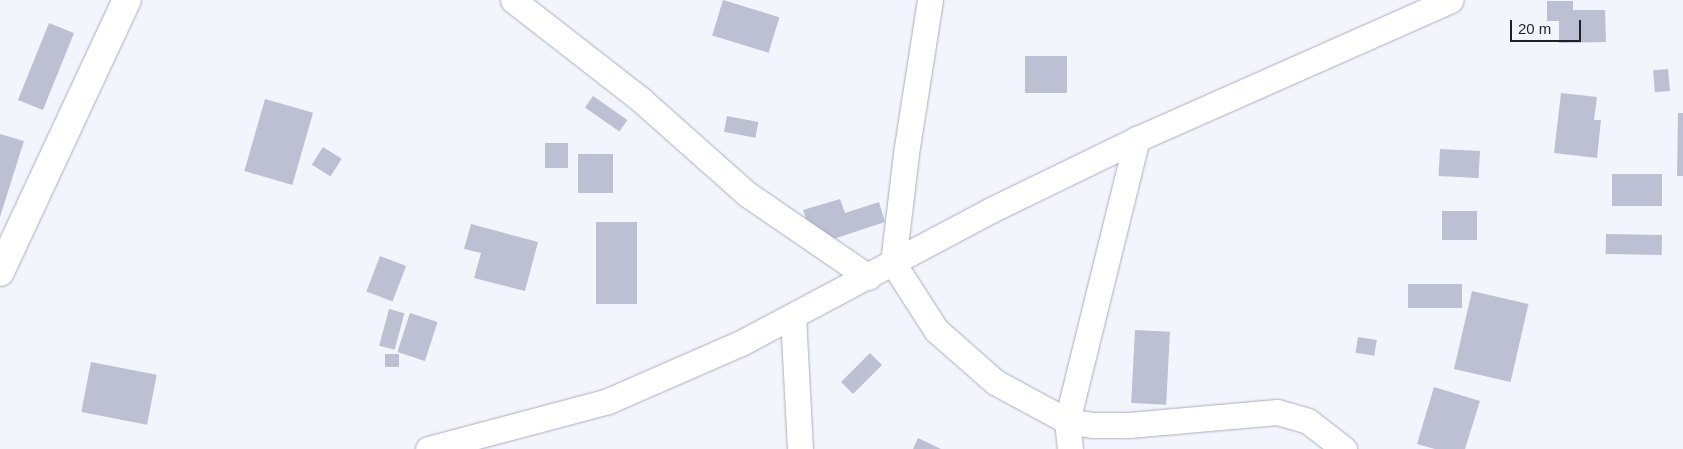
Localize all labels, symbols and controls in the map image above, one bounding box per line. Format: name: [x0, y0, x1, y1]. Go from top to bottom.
scale bar: [1513, 10, 1584, 42]
text: 20 m: [1518, 20, 1551, 37]

